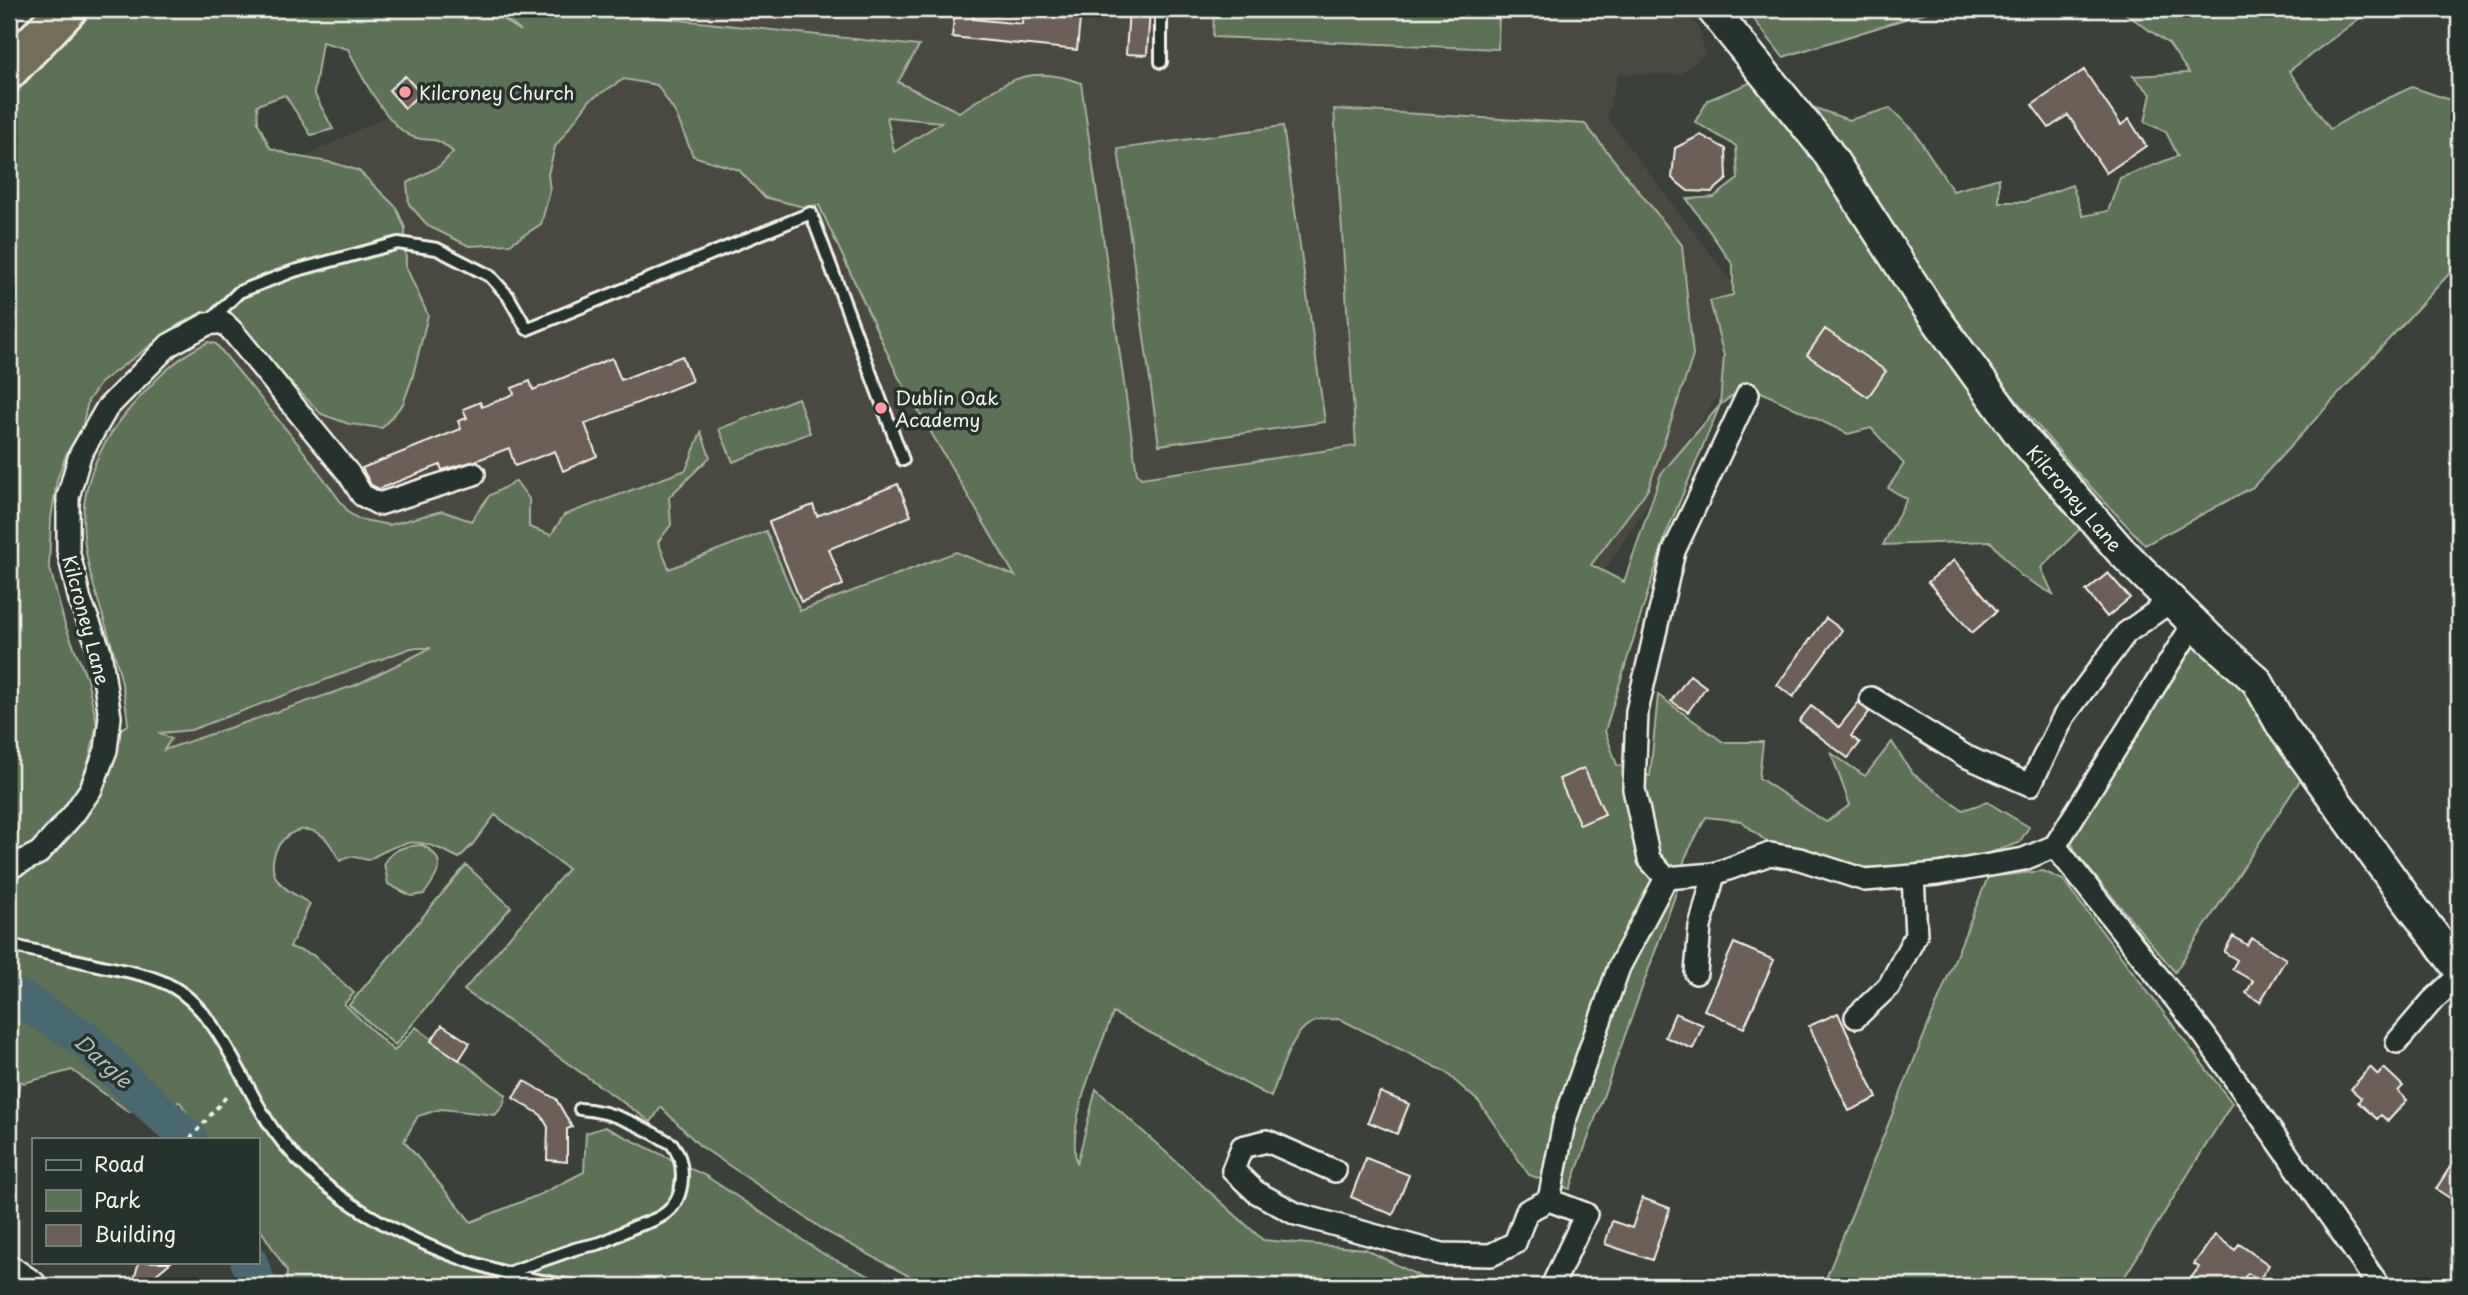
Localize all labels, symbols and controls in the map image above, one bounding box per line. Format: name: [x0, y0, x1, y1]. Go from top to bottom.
place label: Kilcroney Church: [419, 78, 574, 106]
marker: Kilcroney Church: [397, 84, 413, 100]
place label: Dublin Oak Academy: [895, 383, 999, 433]
marker: Dublin Oak Academy: [873, 400, 889, 416]
street label: Kilcroney Lane: [2021, 439, 2129, 557]
street label: Kilcroney Lane: [56, 552, 118, 688]
water label: Dargle: [68, 1025, 141, 1096]
legend: [32, 1138, 259, 1264]
text: Road: [94, 1147, 145, 1179]
text: Park: [94, 1183, 141, 1215]
text: Building: [94, 1217, 176, 1249]

